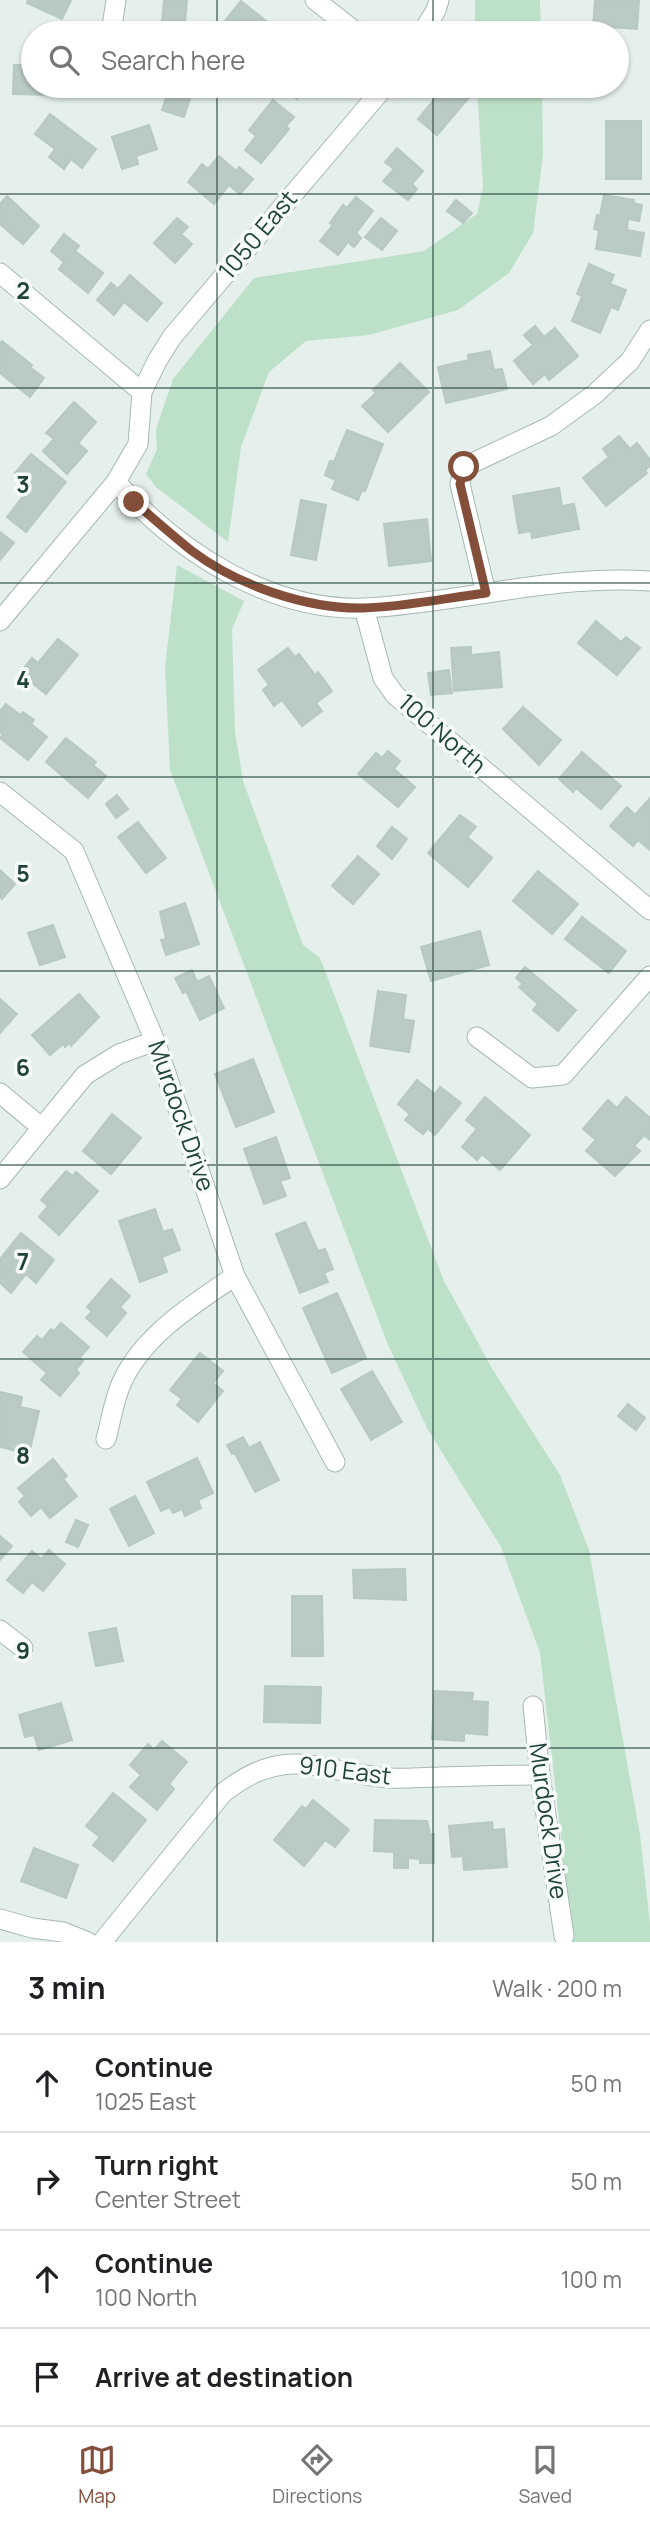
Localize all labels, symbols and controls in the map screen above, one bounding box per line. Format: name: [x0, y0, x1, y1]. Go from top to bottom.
search box: [21, 21, 629, 98]
icon: search: [45, 41, 83, 79]
text: Search here: [101, 42, 246, 78]
street label: 1050 East: [210, 183, 304, 285]
text: 2: [16, 274, 30, 306]
route start: [448, 451, 479, 482]
text: 3: [16, 468, 30, 500]
route end: [118, 486, 149, 517]
text: 4: [16, 663, 30, 695]
street label: 100 North: [392, 685, 494, 780]
text: 5: [16, 857, 30, 889]
street label: Murdock Drive: [141, 1036, 224, 1195]
text: 6: [16, 1051, 30, 1083]
text: 7: [17, 1245, 29, 1277]
text: 8: [16, 1439, 30, 1471]
text: 9: [16, 1634, 30, 1666]
street label: Murdock Drive: [522, 1741, 577, 1901]
street label: 910 East: [297, 1747, 393, 1792]
text: 3 min: [28, 1967, 106, 2008]
text: Walk · 200 m: [492, 1972, 622, 2004]
text: Continue: [95, 2049, 213, 2085]
icon: ahead: [28, 2064, 66, 2102]
text: 50 m: [571, 2067, 622, 2099]
text: 1025 East: [95, 2085, 196, 2117]
text: Turn right: [95, 2147, 219, 2183]
icon: right: [28, 2162, 66, 2200]
text: 50 m: [571, 2165, 622, 2197]
text: Center Street: [95, 2183, 241, 2215]
text: Continue: [95, 2245, 213, 2281]
icon: ahead: [28, 2260, 66, 2298]
text: 100 m: [561, 2263, 622, 2295]
text: 100 North: [95, 2281, 197, 2313]
icon: arrive: [28, 2358, 66, 2396]
text: Arrive at destination: [95, 2359, 353, 2395]
tab: Map: [78, 2441, 116, 2509]
tab: Directions: [272, 2441, 362, 2509]
tab: Saved: [518, 2441, 572, 2509]

